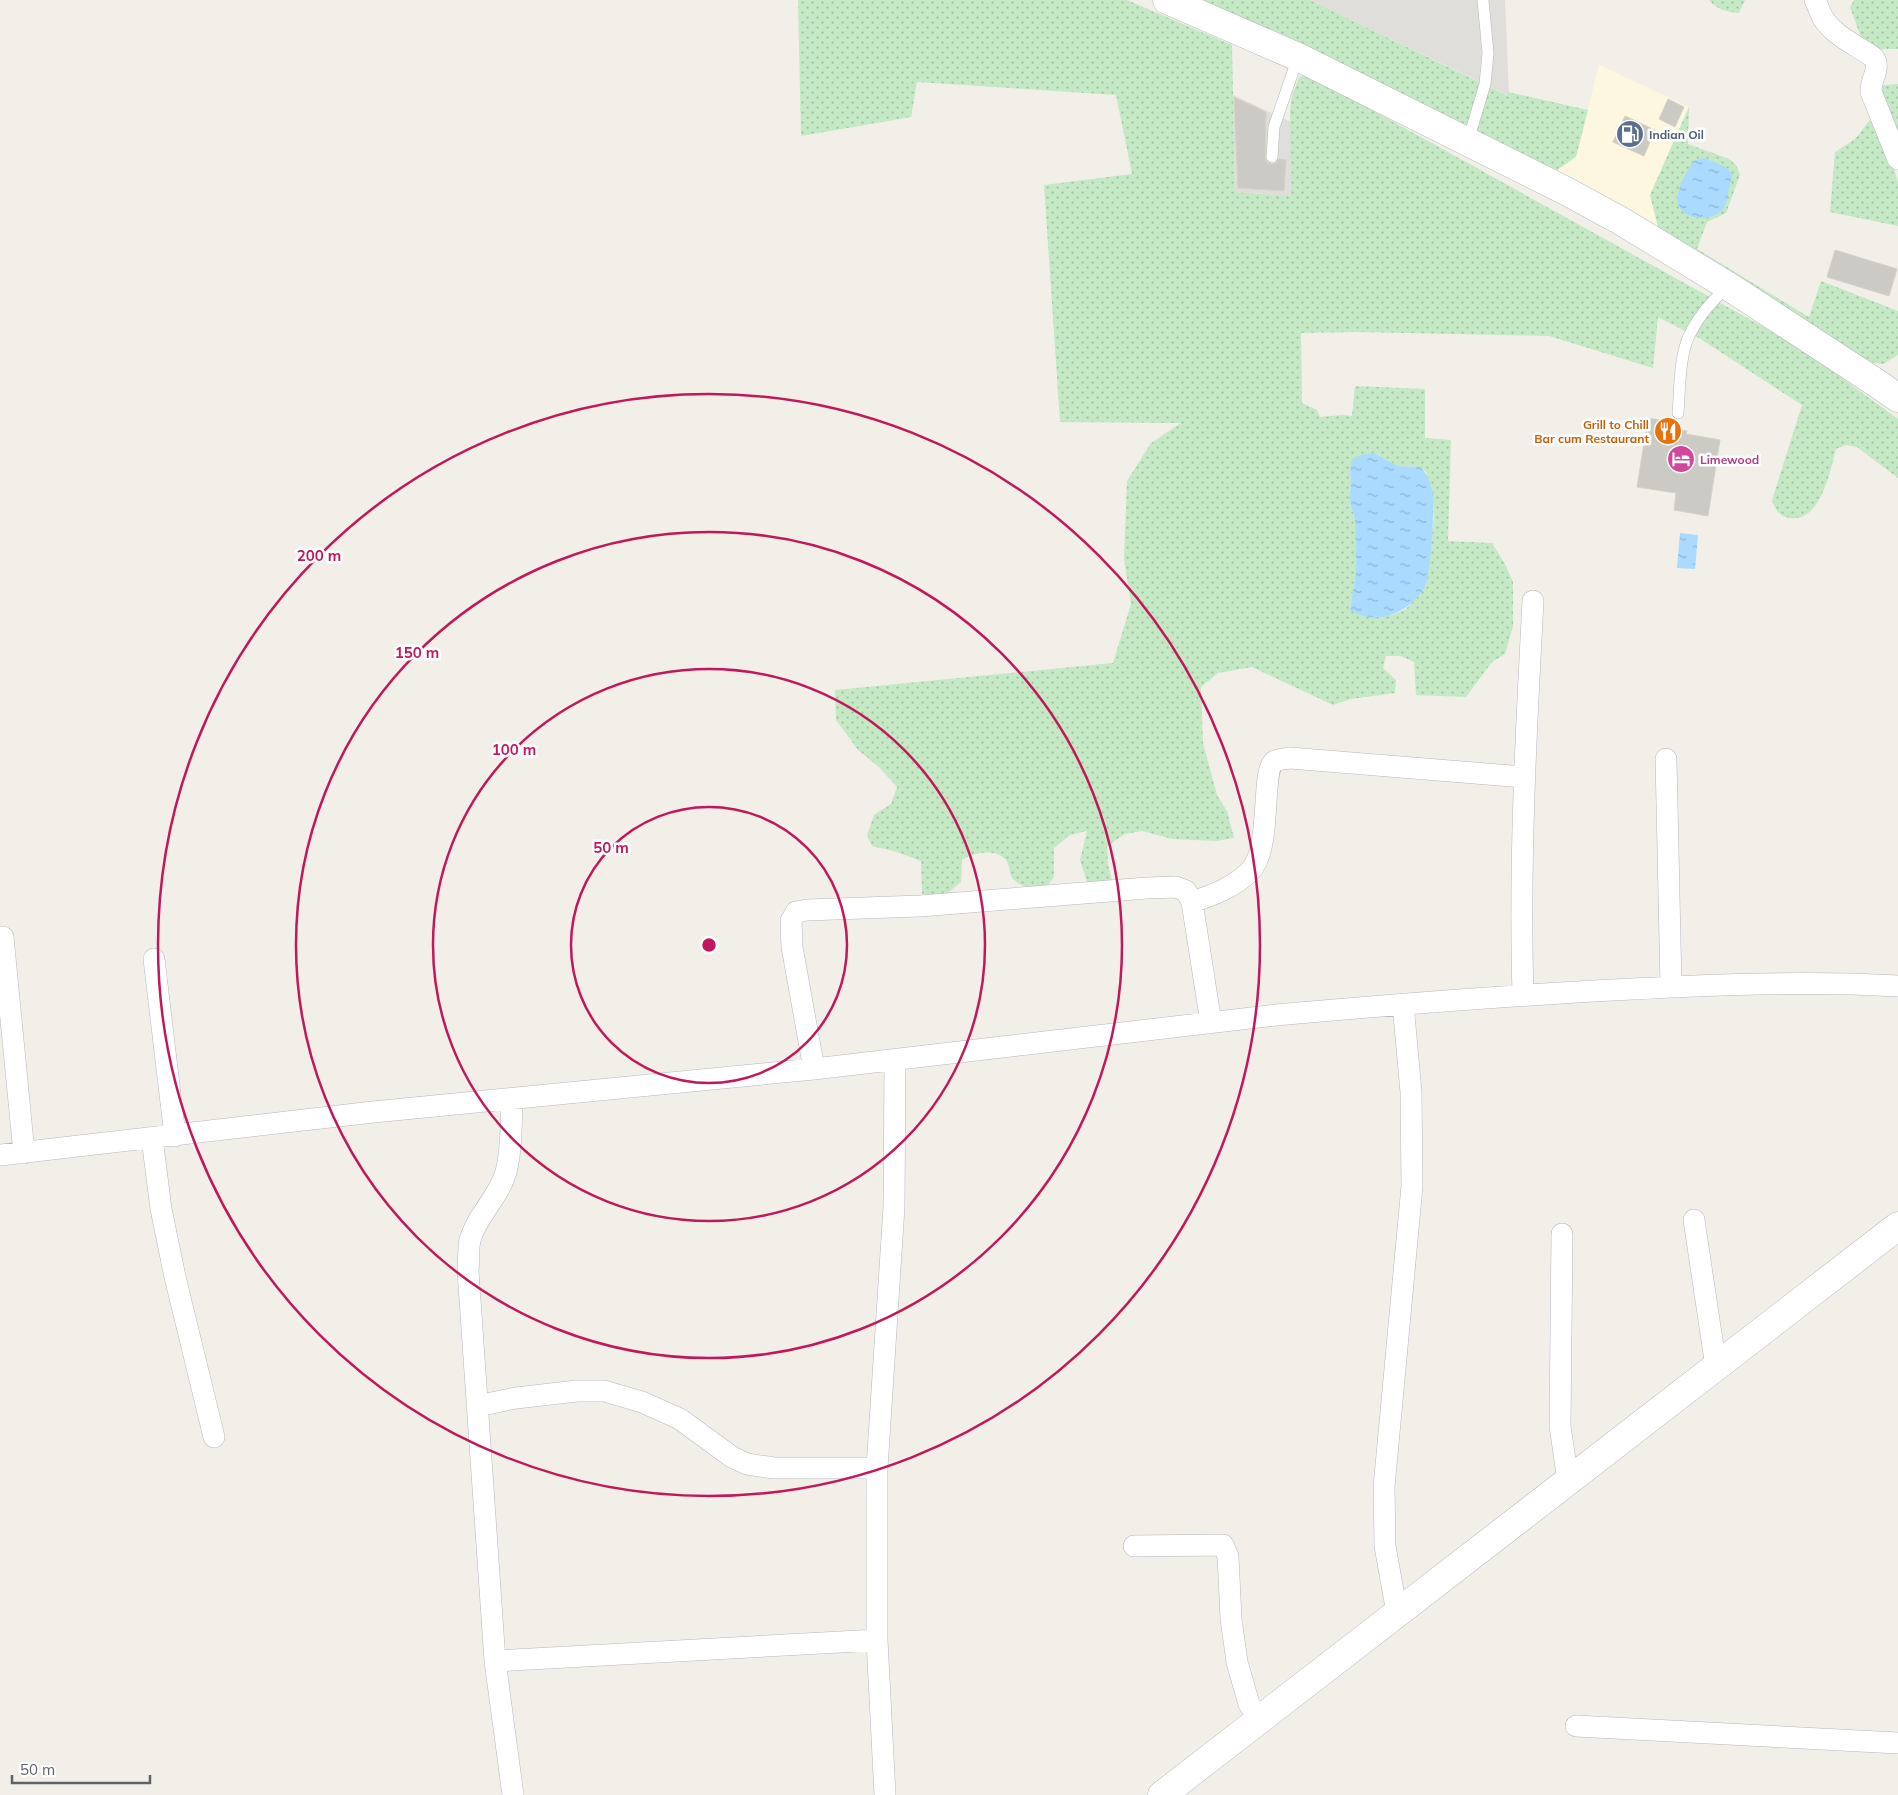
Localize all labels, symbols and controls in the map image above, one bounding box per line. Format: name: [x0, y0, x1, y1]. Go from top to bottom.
fuel station icon: Indian Oil: [1615, 119, 1645, 149]
place label: Indian Oil: [1649, 127, 1704, 142]
restaurant icon: Grill to Chill Bar cum Restaurant: [1653, 416, 1683, 446]
place label: Grill to Chill Bar cum Restaurant: [1534, 417, 1649, 446]
hotel icon: Limewood: [1666, 444, 1696, 474]
place label: Limewood: [1700, 452, 1759, 467]
text: 200 m: [297, 546, 341, 565]
text: 150 m: [395, 643, 439, 662]
text: 100 m: [492, 740, 536, 759]
text: 50 m: [593, 838, 629, 857]
centre of rings: [700, 936, 718, 954]
scale bar: [12, 1752, 150, 1784]
text: 50 m: [20, 1760, 55, 1779]

